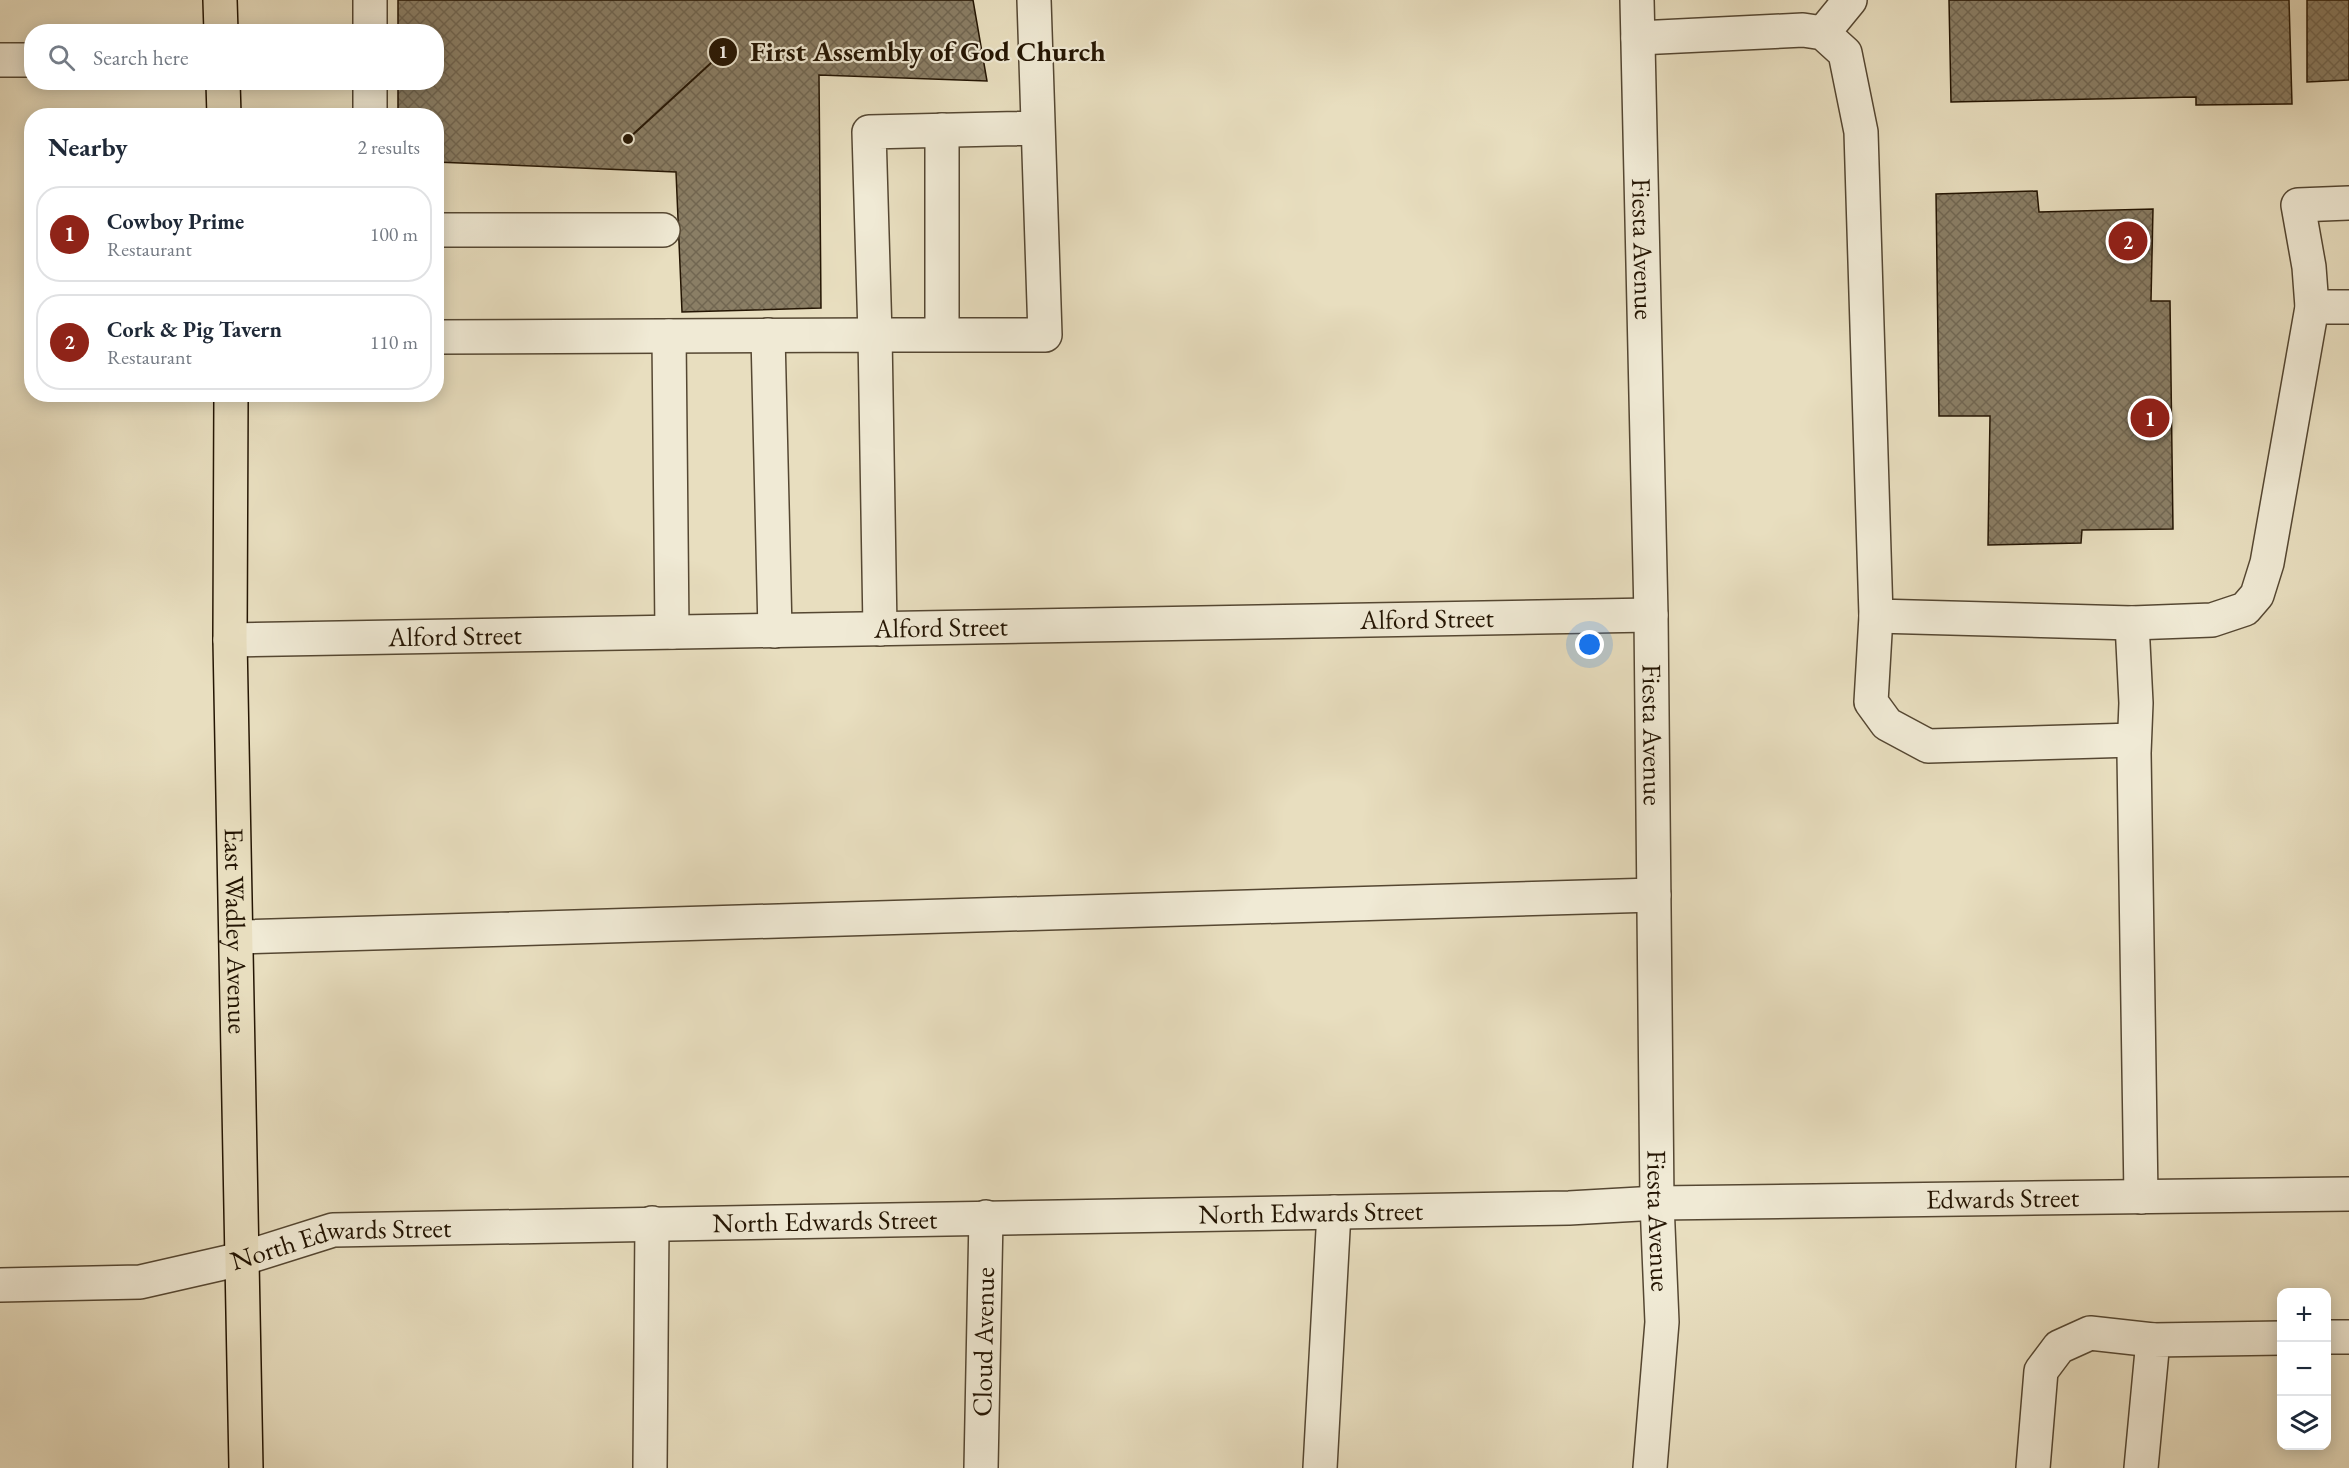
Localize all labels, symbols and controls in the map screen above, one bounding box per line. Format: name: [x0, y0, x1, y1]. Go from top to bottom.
search box: [24, 24, 444, 90]
callout: First Assembly of God Church: [708, 29, 1117, 75]
text: First Assembly of God Church: [750, 33, 1106, 69]
text: 1: [718, 40, 728, 63]
icon: search: [45, 41, 78, 74]
text: Search here: [93, 43, 188, 72]
text: Nearby: [48, 130, 128, 164]
text: 2 results: [357, 134, 420, 160]
street label: Fiesta Avenue: [1624, 178, 1662, 320]
text: Cowboy Prime: [107, 207, 244, 236]
pin: 2: [2108, 218, 2148, 264]
text: 1: [64, 221, 75, 247]
text: 100 m: [370, 221, 418, 247]
text: Restaurant: [107, 236, 192, 262]
text: Cork & Pig Tavern: [107, 315, 282, 344]
text: 2: [64, 329, 75, 355]
text: 110 m: [370, 329, 418, 355]
text: Restaurant: [107, 344, 192, 370]
pin: 1: [2130, 396, 2170, 440]
street label: Alford Street: [1359, 600, 1495, 637]
street label: Alford Street: [873, 608, 1009, 646]
street label: Alford Street: [387, 617, 523, 654]
your location: [1575, 630, 1604, 659]
street label: Fiesta Avenue: [1634, 664, 1671, 806]
street label: East Wadley Avenue: [217, 827, 256, 1034]
street label: Fiesta Avenue: [1639, 1150, 1679, 1292]
street label: Edwards Street: [1926, 1180, 2080, 1217]
street label: North Edwards Street: [1198, 1193, 1424, 1232]
street label: North Edwards Street: [712, 1201, 938, 1240]
street label: North Edwards Street: [226, 1210, 452, 1278]
street label: Cloud Avenue: [964, 1267, 1002, 1417]
map controls: [2277, 1288, 2331, 1450]
button: +: [2277, 1288, 2331, 1342]
button: −: [2277, 1342, 2331, 1396]
button: layers: [2277, 1396, 2331, 1450]

